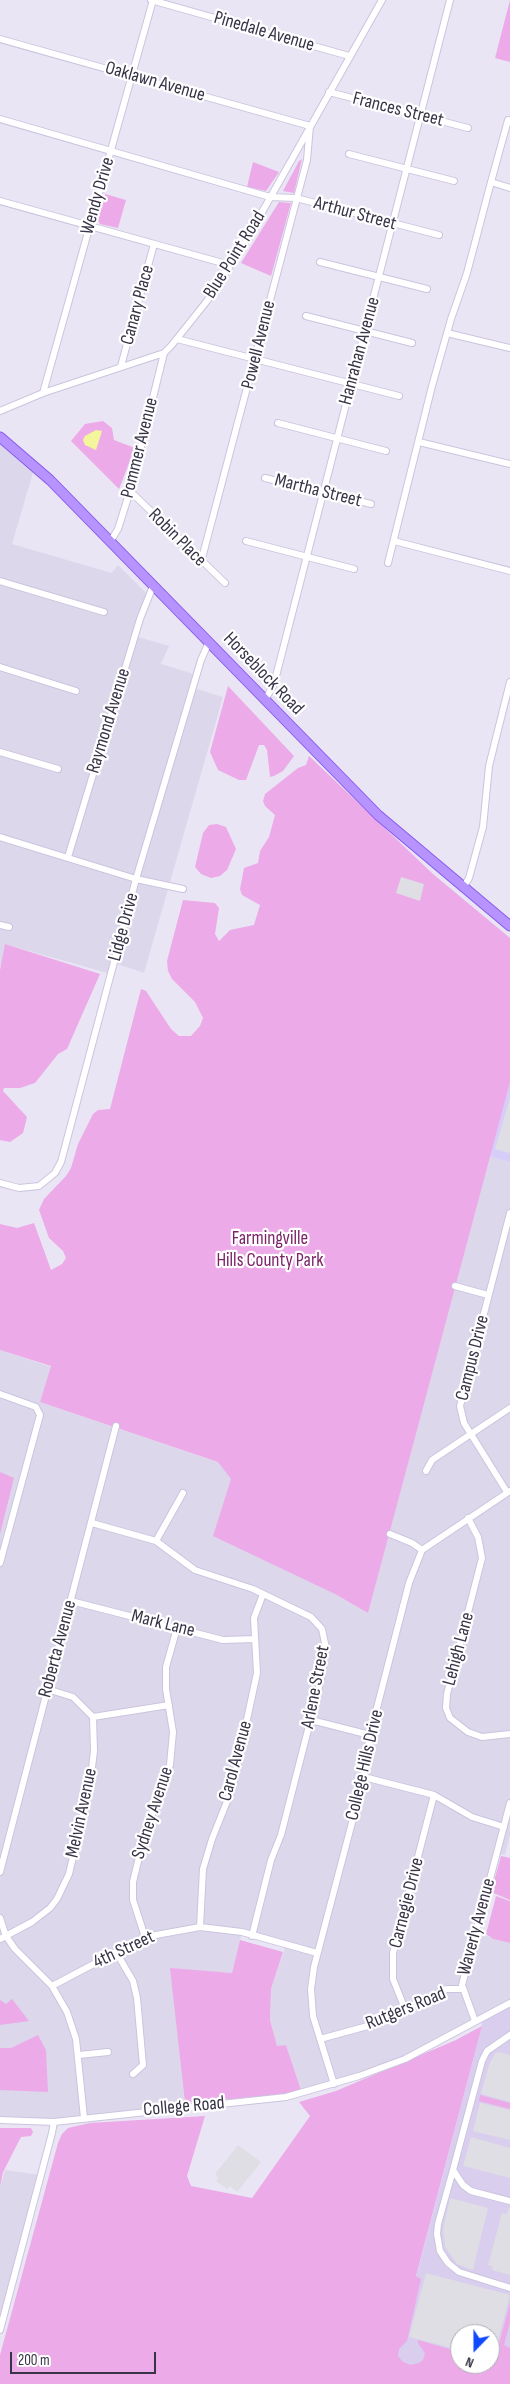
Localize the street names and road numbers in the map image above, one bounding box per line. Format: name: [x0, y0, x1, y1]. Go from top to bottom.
street label: Pinedale Avenue: [211, 7, 317, 57]
street label: Oaklawn Avenue: [102, 57, 208, 107]
street label: Frances Street: [350, 88, 446, 132]
street label: Wendy Drive: [76, 155, 120, 237]
street label: Arthur Street: [311, 192, 399, 236]
street label: Blue Point Road: [199, 207, 271, 303]
street label: Canary Place: [116, 263, 160, 347]
street label: Hanrahan Avenue: [335, 295, 385, 407]
street label: Powell Avenue: [237, 298, 281, 392]
street label: Pommer Avenue: [116, 395, 164, 501]
street label: Martha Street: [272, 469, 364, 513]
street label: Robin Place: [143, 504, 211, 572]
street label: Horseblock Road: [218, 628, 308, 720]
street label: Raymond Avenue: [82, 666, 136, 776]
street label: Lidge Drive: [104, 890, 144, 964]
street label: Campus Drive: [451, 1313, 495, 1403]
street label: Roberta Avenue: [34, 1598, 82, 1700]
street label: Mark Lane: [129, 1605, 197, 1643]
street label: Lehigh Lane: [438, 1610, 480, 1688]
street label: Arlene Street: [297, 1644, 335, 1730]
street label: College Hills Drive: [341, 1707, 389, 1823]
street label: Carol Avenue: [214, 1718, 258, 1804]
street label: Sydney Avenue: [127, 1764, 179, 1862]
street label: Melvin Avenue: [61, 1766, 103, 1860]
street label: Carnegie Drive: [385, 1855, 429, 1951]
street label: Waverly Avenue: [453, 1876, 501, 1978]
street label: 4th Street: [90, 1926, 158, 1974]
street label: Rutgers Road: [363, 1983, 449, 2035]
street label: College Road: [142, 2092, 226, 2122]

